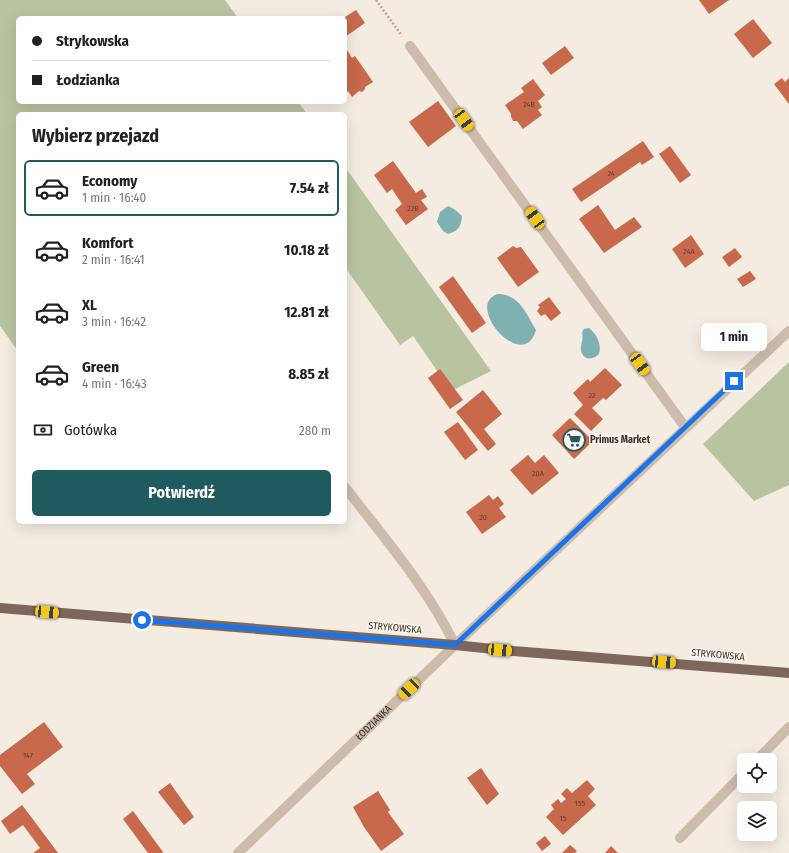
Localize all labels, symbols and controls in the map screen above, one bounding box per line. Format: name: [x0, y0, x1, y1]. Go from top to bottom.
text: Strykowska: [56, 32, 129, 50]
text: Łodzianka: [56, 71, 120, 89]
house number: 24B: [523, 100, 535, 109]
car: [452, 107, 476, 133]
text: Wybierz przejazd: [32, 125, 159, 147]
house number: 24: [607, 169, 615, 178]
icon: car: [34, 170, 70, 206]
text: Economy: [82, 172, 137, 190]
text: 7.54 zł: [290, 179, 329, 197]
text: 1 min · 16:40: [82, 190, 146, 205]
house number: 22B: [407, 204, 419, 213]
car: [523, 205, 547, 231]
icon: car: [34, 232, 70, 268]
text: Komfort: [82, 234, 133, 252]
text: 10.18 zł: [284, 241, 329, 259]
house number: 24A: [683, 247, 696, 256]
text: 2 min · 16:41: [82, 252, 145, 267]
icon: car: [34, 294, 70, 330]
text: XL: [82, 296, 97, 314]
text: 12.81 zł: [284, 303, 329, 321]
text: 3 min · 16:42: [82, 314, 146, 329]
callout: 1 min: [701, 323, 767, 351]
text: 1 min: [720, 329, 748, 344]
car: [628, 351, 652, 377]
icon: car: [34, 356, 70, 392]
text: Green: [82, 358, 119, 376]
text: 8.85 zł: [288, 365, 329, 383]
route end: [725, 372, 743, 390]
text: 4 min · 16:43: [82, 376, 147, 391]
house number: 22: [588, 391, 596, 400]
icon: cash: [32, 419, 54, 441]
text: Gotówka: [64, 421, 117, 439]
text: 280 m: [299, 423, 331, 438]
supermarket icon: Primus Market: [561, 427, 587, 453]
place label: Primus Market: [590, 434, 651, 446]
house number: 20A: [532, 469, 545, 478]
button: Potwierdź: [32, 470, 331, 516]
house number: 20: [479, 513, 487, 522]
car: [35, 605, 59, 619]
route start: [133, 611, 151, 629]
street label: STRYKOWSKA: [368, 620, 423, 636]
car: [488, 643, 512, 657]
street label: STRYKOWSKA: [691, 647, 746, 663]
car: [652, 655, 676, 669]
car: [396, 676, 422, 702]
street label: ŁODZIANKA: [353, 702, 395, 743]
house number: 147: [23, 751, 34, 760]
map controls: [737, 753, 777, 841]
button: locate: [737, 753, 777, 793]
house number: 155: [575, 799, 586, 808]
button: layers: [737, 801, 777, 841]
house number: 15: [560, 814, 567, 823]

